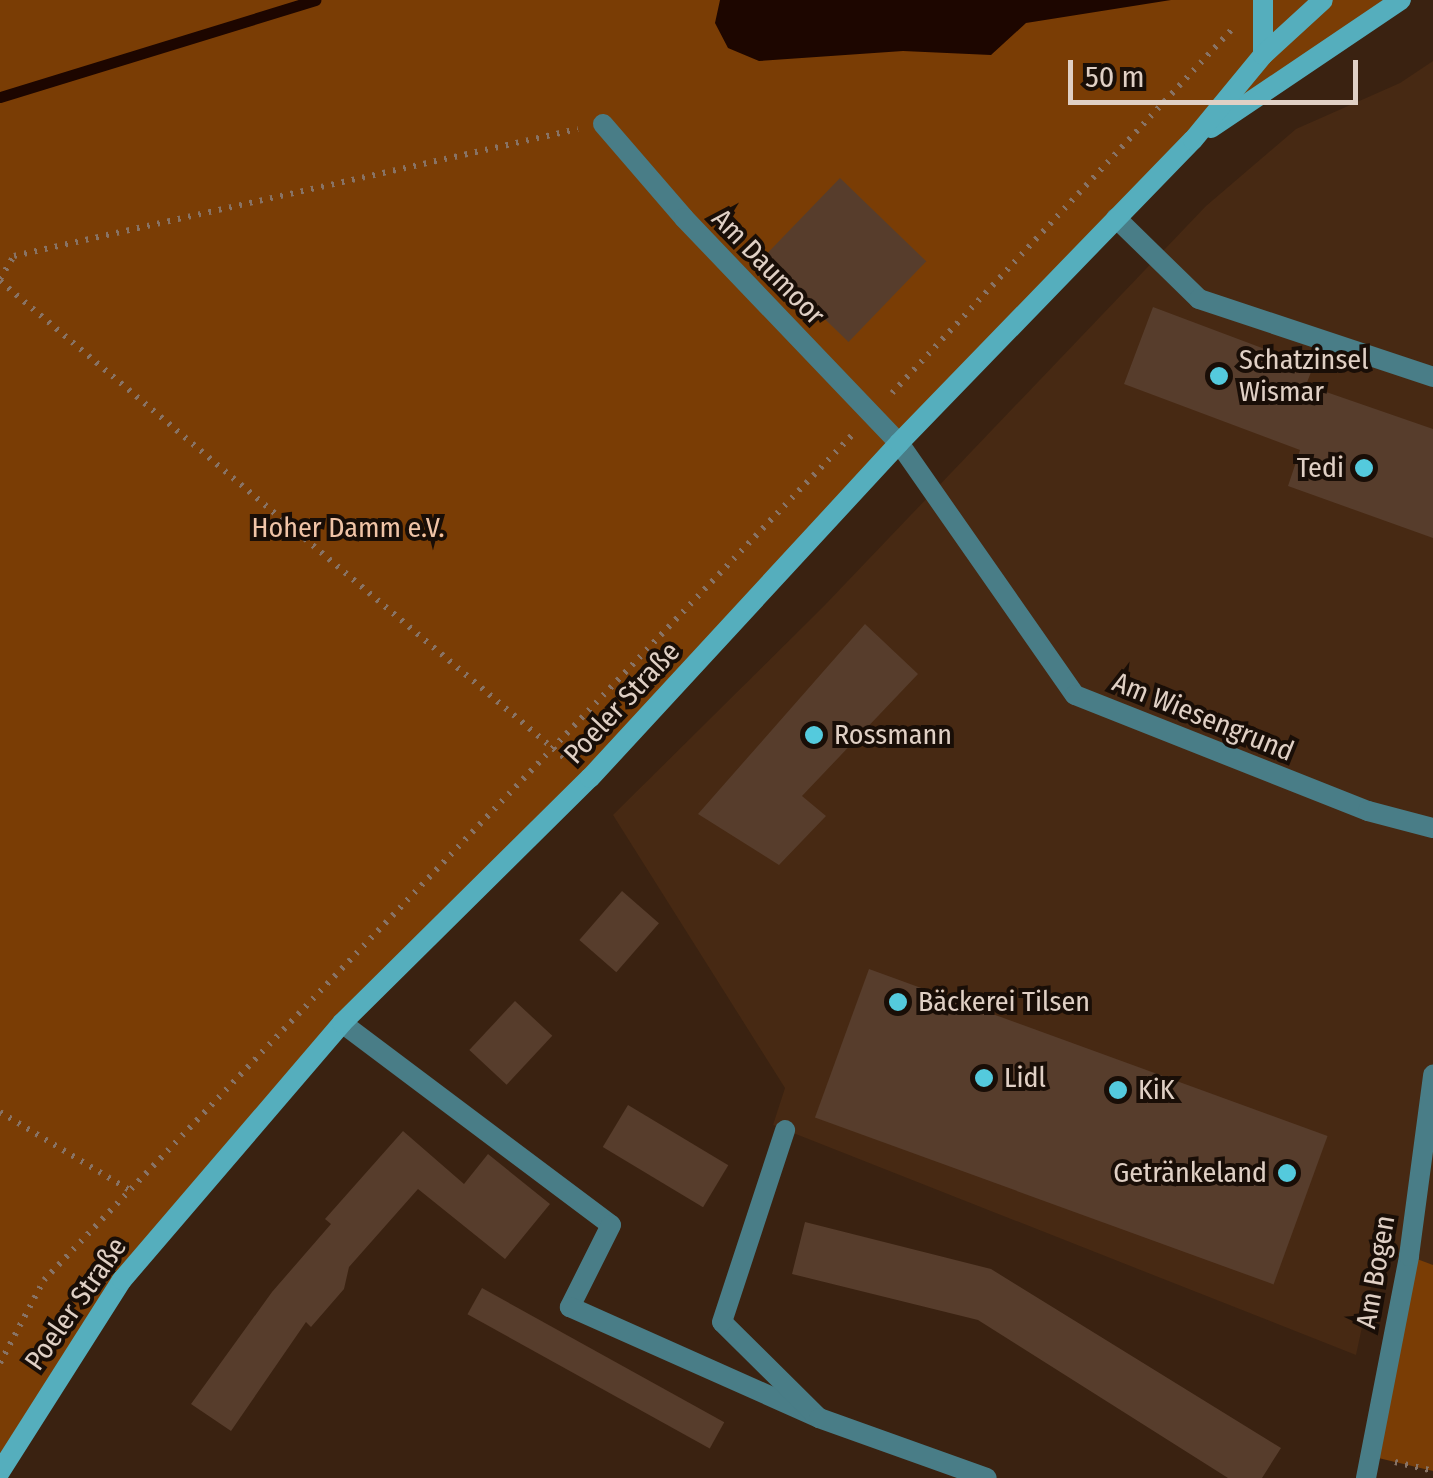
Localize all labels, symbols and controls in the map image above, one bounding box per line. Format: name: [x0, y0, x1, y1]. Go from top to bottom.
scale bar: [1073, 40, 1363, 102]
text: 50 m: [1085, 59, 1145, 95]
street label: Am Daumoor: [705, 202, 831, 332]
place label: Schatzinsel Wismar: [1239, 343, 1369, 409]
marker: Schatzinsel Wismar: [1208, 365, 1230, 387]
place label: Tedi: [1297, 451, 1344, 485]
marker: Tedi: [1353, 457, 1375, 479]
park label: Hoher Damm e.V.: [252, 511, 444, 545]
street label: Poeler Straße: [557, 635, 687, 771]
street label: Am Wiesengrund: [1107, 665, 1299, 769]
place label: Rossmann: [834, 718, 952, 752]
marker: Rossmann: [803, 724, 825, 746]
place label: Bäckerei Tilsen: [918, 985, 1090, 1019]
marker: Bäckerei Tilsen: [887, 991, 909, 1013]
place label: Lidl: [1004, 1061, 1046, 1095]
marker: Lidl: [973, 1067, 995, 1089]
place label: KiK: [1138, 1073, 1175, 1107]
marker: KiK: [1107, 1079, 1129, 1101]
place label: Getränkeland: [1113, 1156, 1267, 1190]
marker: Getränkeland: [1276, 1162, 1298, 1184]
street label: Am Bogen: [1350, 1213, 1402, 1331]
street label: Poeler Straße: [18, 1231, 134, 1377]

